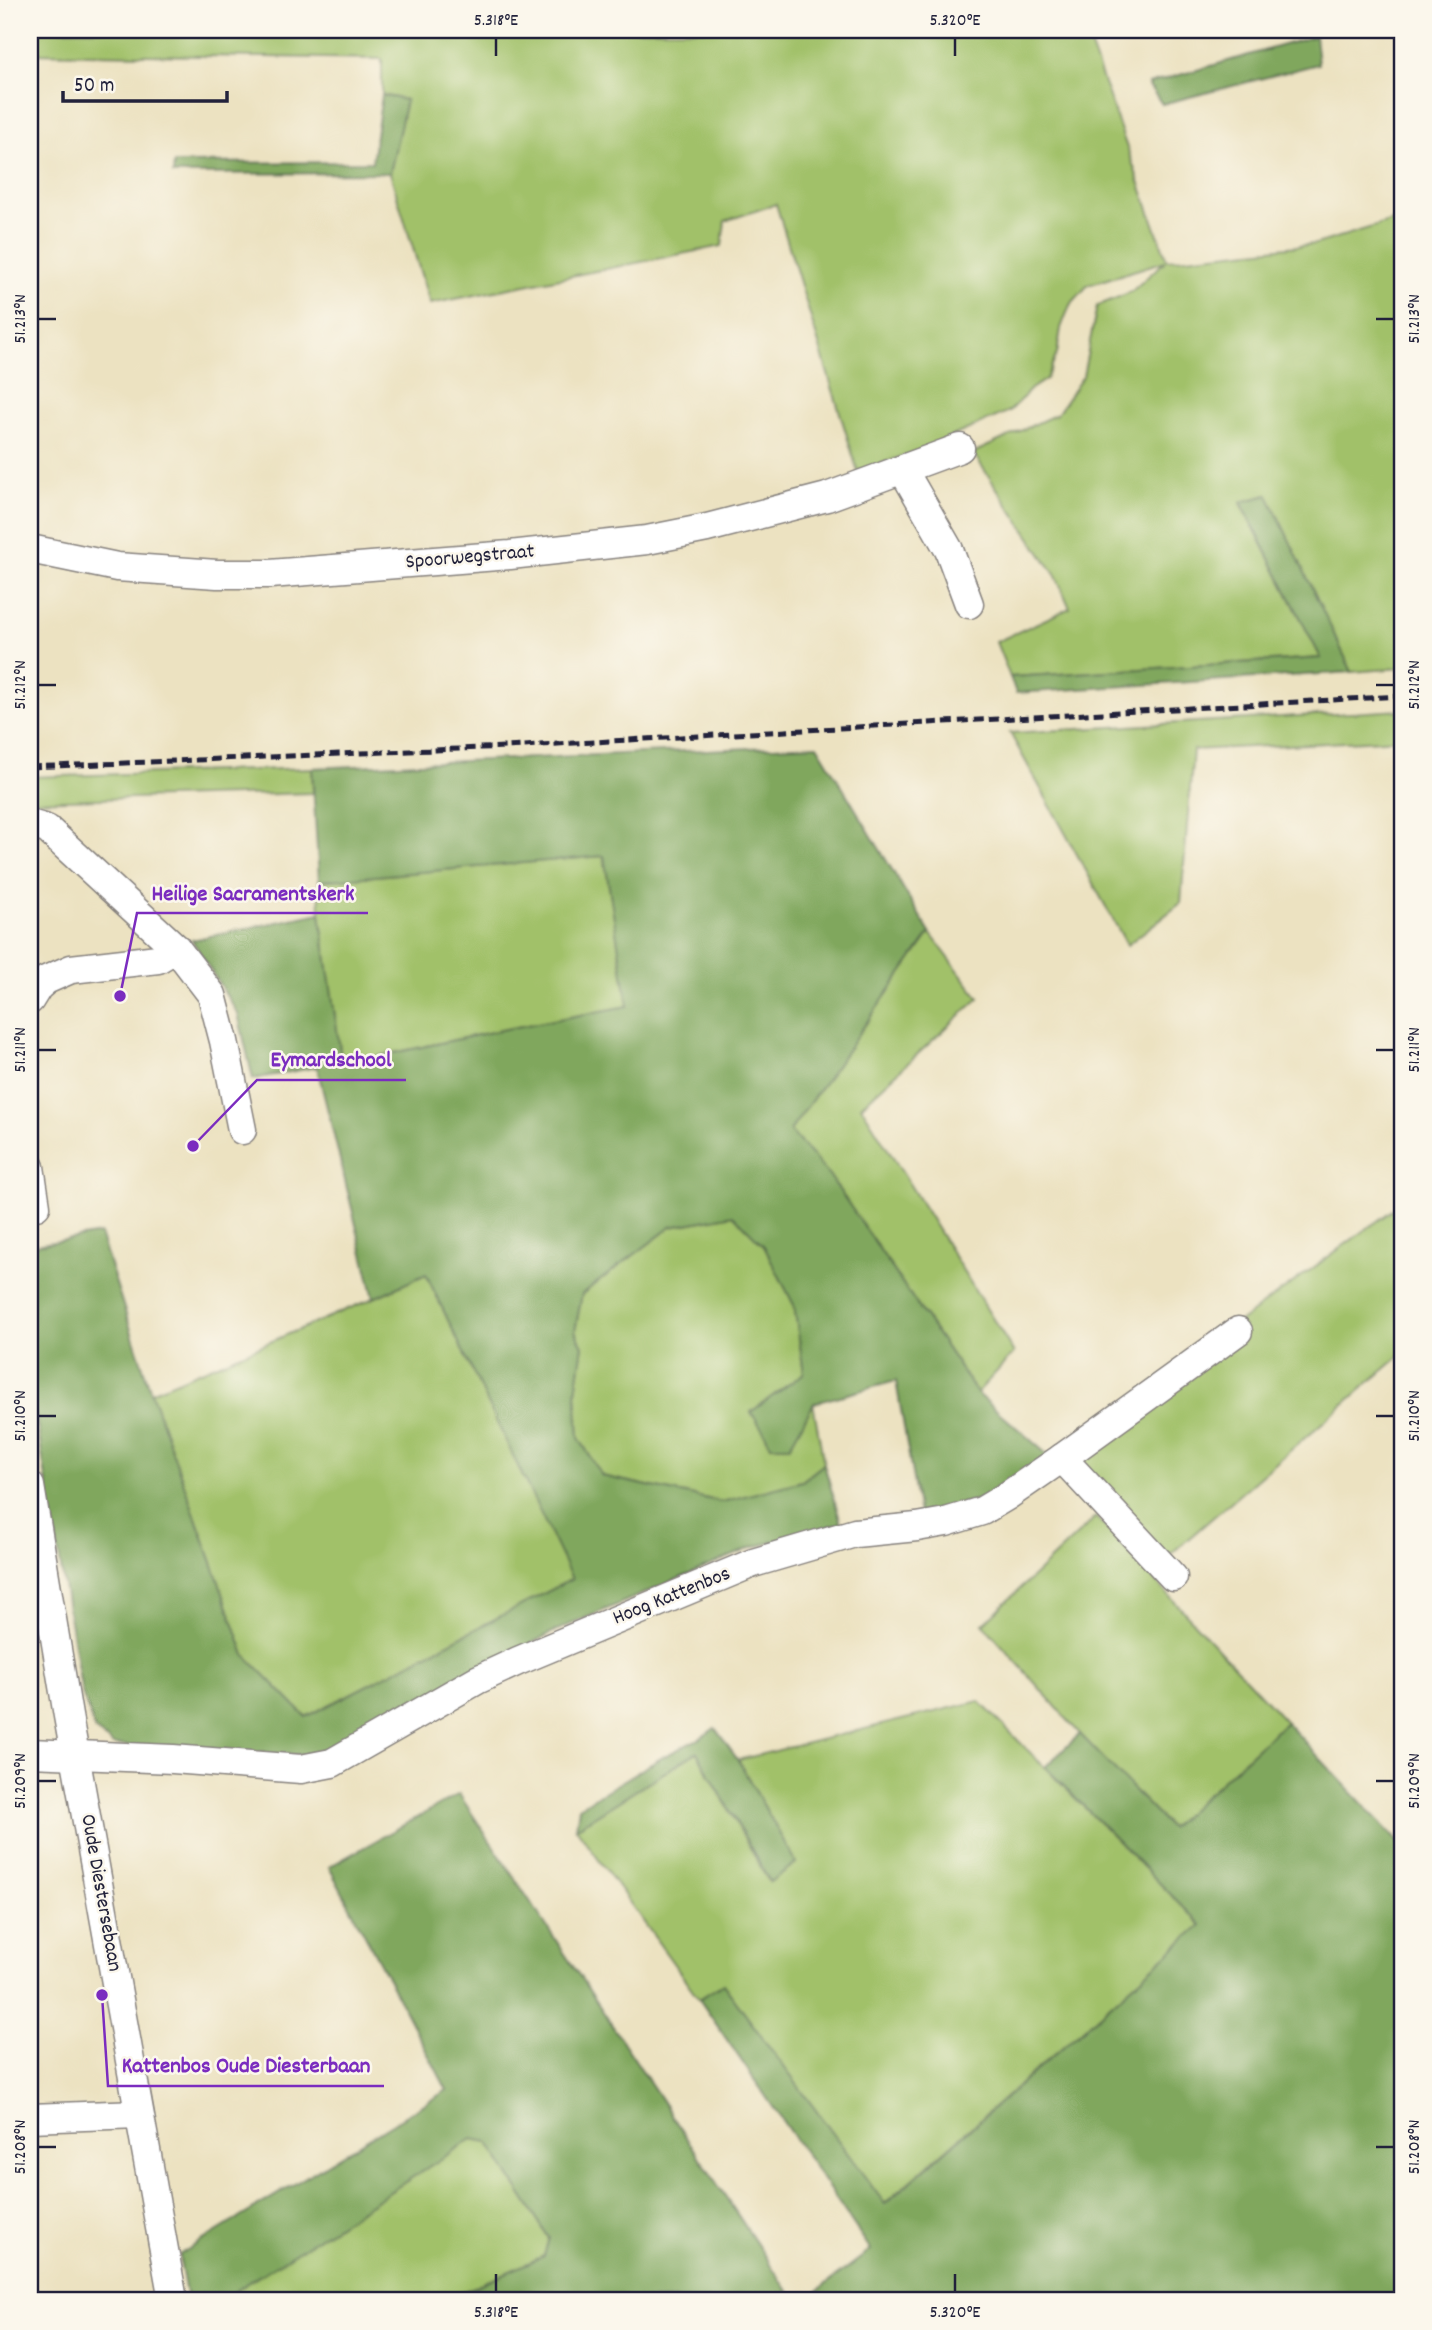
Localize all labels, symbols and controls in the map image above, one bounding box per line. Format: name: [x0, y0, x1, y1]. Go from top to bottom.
text: 5.318°E: [474, 9, 518, 34]
text: 5.320°E: [930, 9, 980, 34]
scale bar: [63, 60, 228, 104]
text: 50 m: [74, 72, 114, 102]
text: 51.213°N: [9, 294, 34, 344]
text: 51.213°N: [1403, 294, 1428, 344]
street label: Spoorwegstraat: [404, 537, 536, 579]
text: 51.212°N: [9, 660, 34, 710]
text: 51.212°N: [1403, 660, 1428, 710]
callout: Heilige Sacramentskerk: [137, 869, 368, 913]
text: Heilige Sacramentskerk: [152, 879, 355, 912]
text: 51.211°N: [9, 1027, 34, 1073]
text: 51.211°N: [1403, 1027, 1428, 1073]
callout: Eymardschool: [257, 1036, 406, 1080]
text: Eymardschool: [270, 1045, 392, 1078]
text: 51.210°N: [9, 1390, 34, 1442]
text: 51.210°N: [1403, 1390, 1428, 1442]
street label: Hoog Kattenbos: [609, 1560, 735, 1634]
text: 51.209°N: [9, 1753, 34, 1809]
text: 51.209°N: [1403, 1753, 1428, 1809]
street label: Oude Diestersebaan: [71, 1812, 129, 1974]
callout: Kattenbos Oude Diesterbaan: [108, 2042, 384, 2086]
text: Kattenbos Oude Diesterbaan: [122, 2051, 371, 2084]
text: 51.208°N: [9, 2120, 34, 2174]
text: 51.208°N: [1403, 2120, 1428, 2174]
text: 5.318°E: [474, 2301, 518, 2326]
text: 5.320°E: [930, 2301, 980, 2326]

